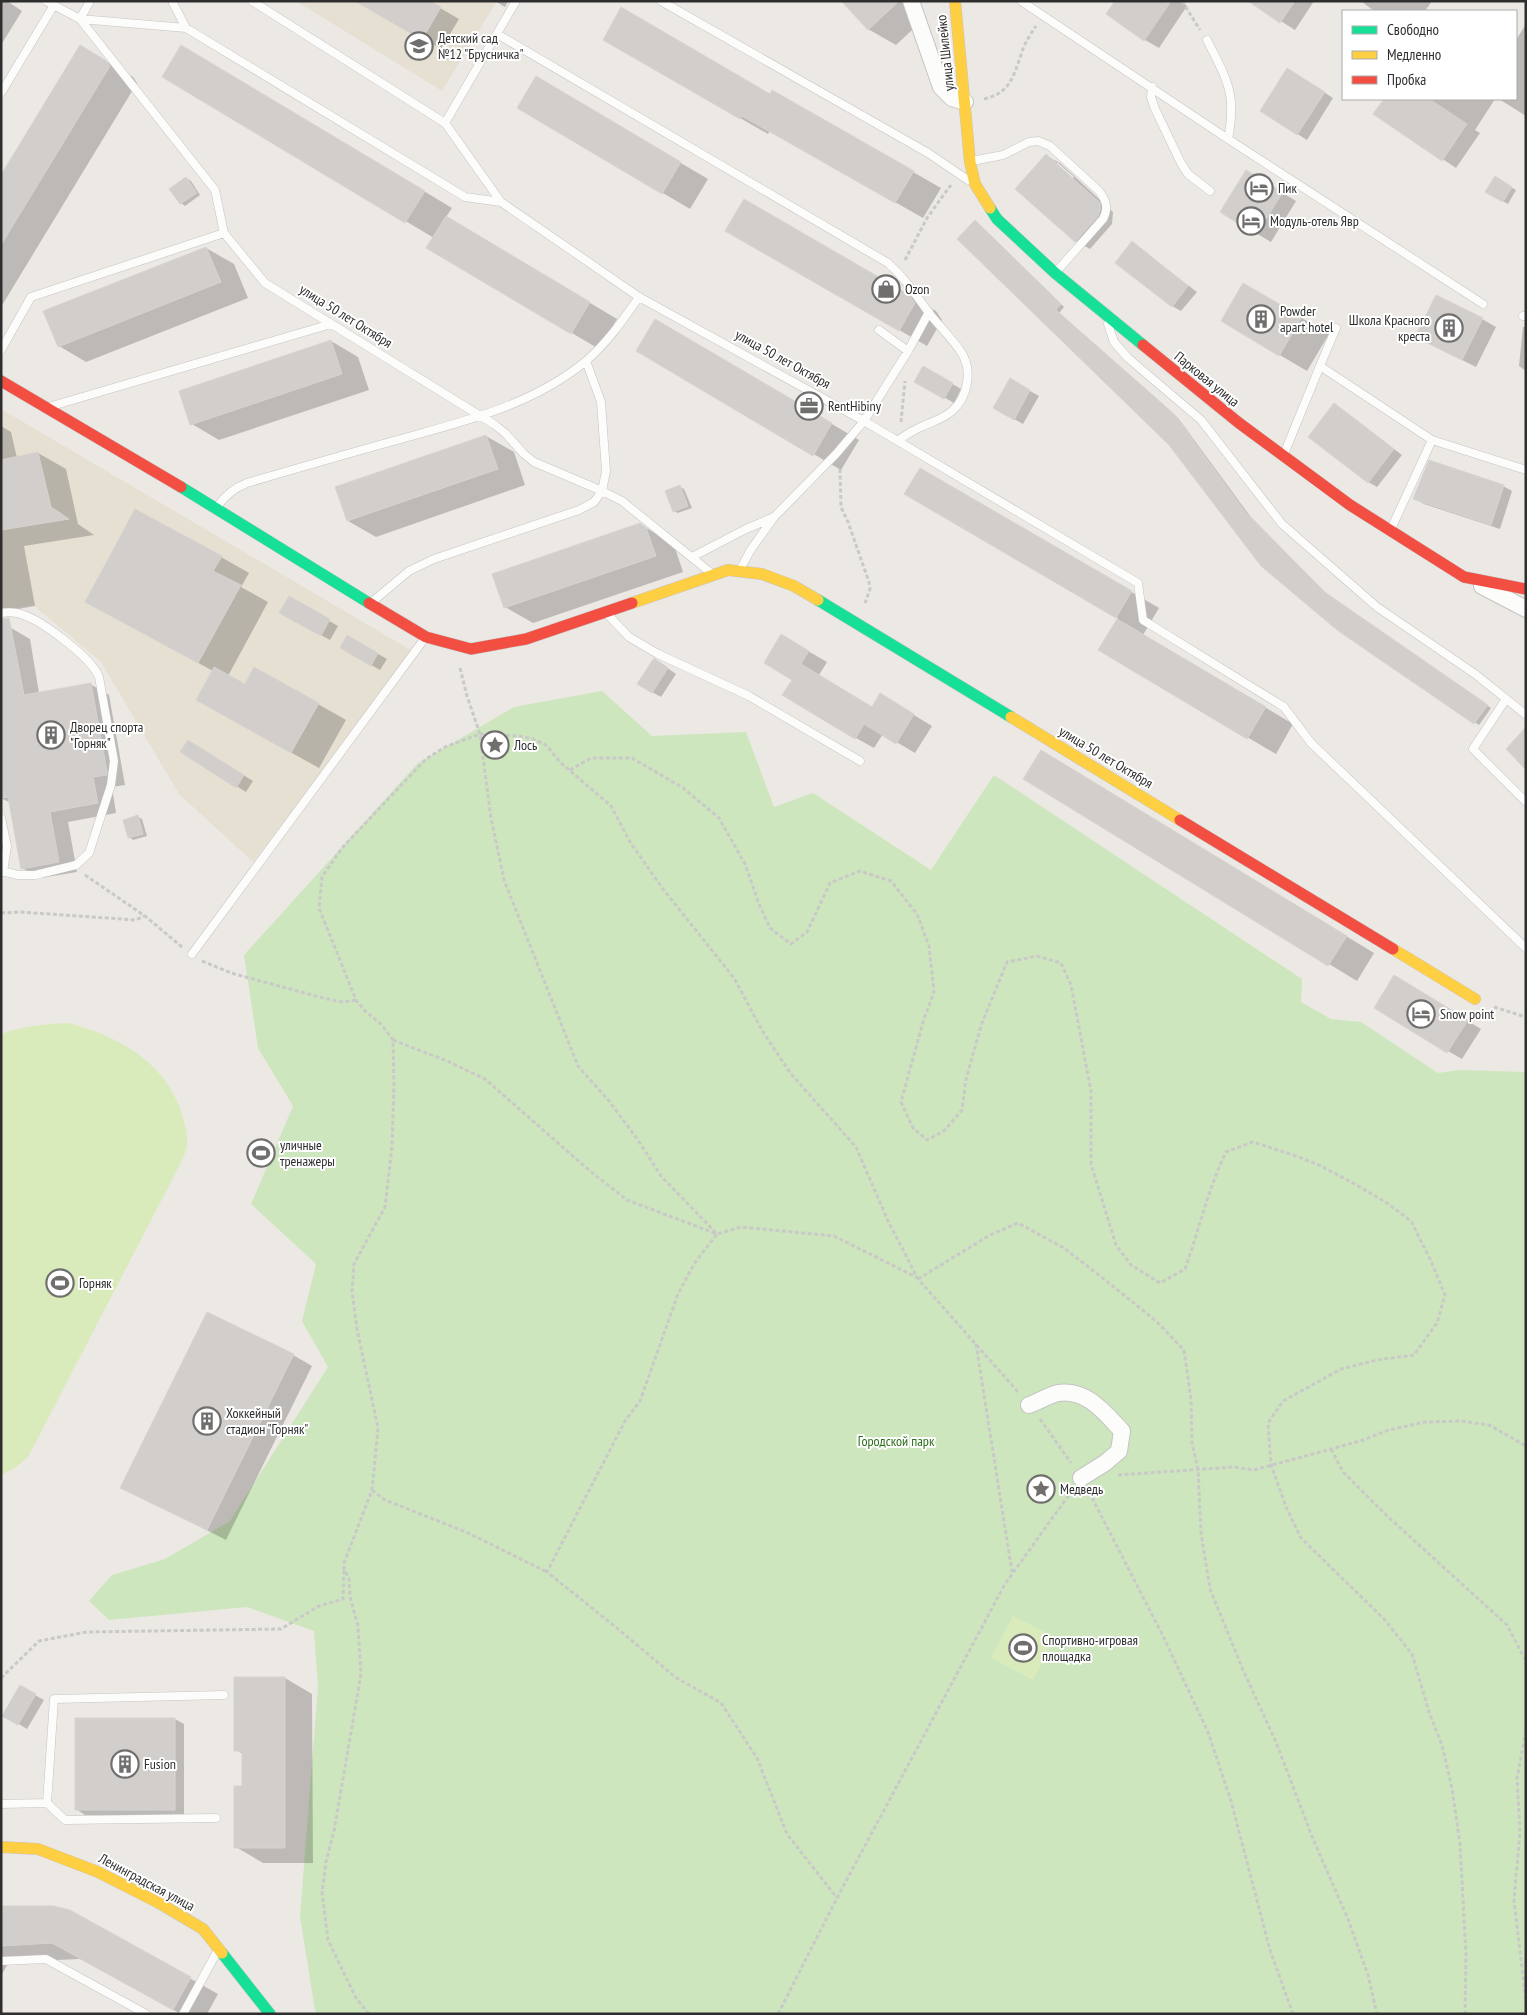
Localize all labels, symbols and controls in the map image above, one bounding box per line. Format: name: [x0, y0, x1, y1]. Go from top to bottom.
legend: [1342, 10, 1517, 100]
street label: улица Шилейко: [932, 14, 958, 92]
text: Свободно: [1387, 20, 1439, 39]
place label: Детский сад №12 "Брусничка": [438, 29, 523, 63]
school or university icon: Детский сад №12 "Брусничка": [404, 31, 434, 61]
text: Медленно: [1387, 45, 1441, 64]
text: Пробка: [1387, 70, 1426, 89]
hotel icon: Пик: [1244, 173, 1274, 203]
place label: Пик: [1278, 179, 1298, 197]
hotel icon: Модуль-отель Явр: [1236, 206, 1266, 236]
place label: Модуль-отель Явр: [1270, 212, 1359, 230]
shop icon: Ozon: [871, 274, 901, 304]
street label: улица 50 лет Октября: [296, 280, 396, 352]
place label: Ozon: [905, 280, 930, 298]
place label: Powder apart hotel: [1280, 302, 1334, 336]
building icon: Powder apart hotel: [1246, 304, 1276, 334]
place label: Школа Красного креста: [1349, 311, 1430, 345]
building icon: Школа Красного креста: [1434, 313, 1464, 343]
street label: улица 50 лет Октября: [732, 325, 834, 393]
street label: Парковая улица: [1171, 347, 1243, 411]
office icon: RentHibiny: [794, 391, 824, 421]
place label: RentHibiny: [828, 397, 882, 415]
place label: Дворец спорта "Горняк": [70, 718, 143, 752]
building icon: Дворец спорта "Горняк": [36, 720, 66, 750]
street label: улица 50 лет Октября: [1056, 722, 1156, 792]
place icon: Лось: [480, 730, 510, 760]
place label: Лось: [513, 736, 537, 754]
hotel icon: Snow point: [1406, 999, 1436, 1029]
place label: Snow point: [1440, 1005, 1494, 1023]
place label: уличные тренажеры: [280, 1136, 335, 1170]
sports icon: уличные тренажеры: [246, 1138, 276, 1168]
sports icon: Горняк: [45, 1268, 75, 1298]
place label: Горняк: [79, 1274, 112, 1292]
place label: Хоккейный стадион "Горняк": [226, 1404, 308, 1438]
building icon: Хоккейный стадион "Горняк": [192, 1406, 222, 1436]
park label: Городской парк: [858, 1432, 935, 1450]
place icon: Медведь: [1026, 1474, 1056, 1504]
place label: Медведь: [1060, 1480, 1103, 1498]
place label: Спортивно-игровая площадка: [1042, 1631, 1138, 1665]
sports icon: Спортивно-игровая площадка: [1008, 1633, 1038, 1663]
building icon: Fusion: [110, 1749, 140, 1779]
place label: Fusion: [144, 1755, 176, 1773]
street label: Ленинградская улица: [95, 1849, 198, 1915]

